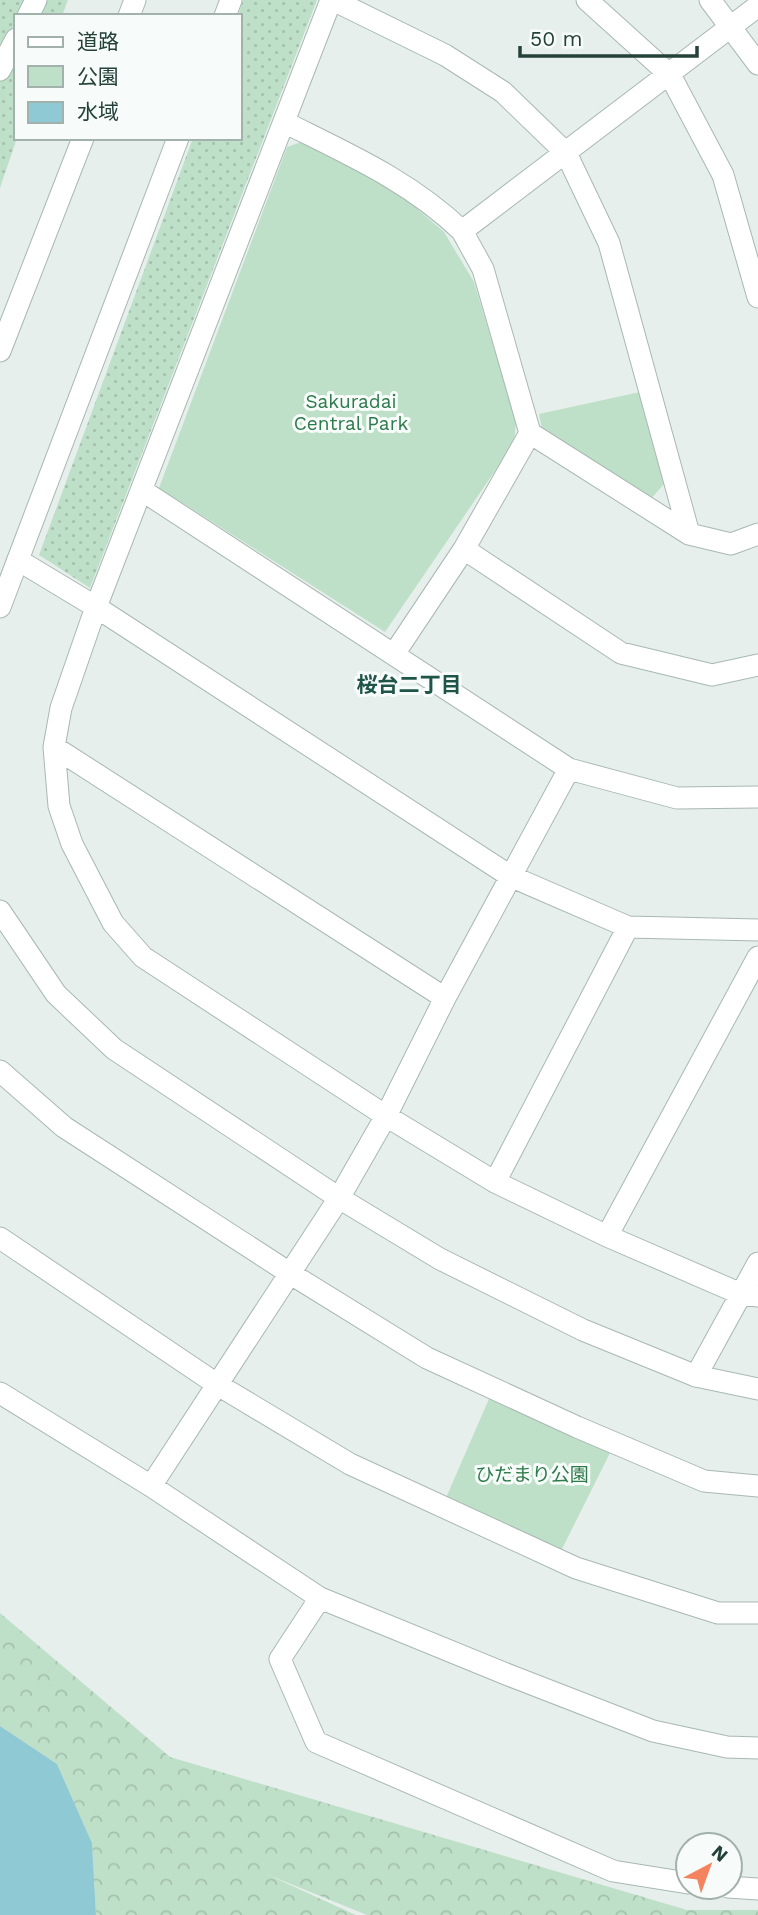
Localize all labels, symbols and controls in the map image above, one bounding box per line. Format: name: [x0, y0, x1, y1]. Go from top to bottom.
legend: [14, 14, 242, 140]
scale bar: [520, 14, 697, 58]
text: 50 m: [530, 26, 582, 51]
text: 道路: [77, 29, 119, 54]
text: 公園: [77, 64, 119, 89]
text: 水域: [77, 99, 119, 124]
park label: Sakuradai Central Park: [294, 390, 408, 435]
district label: 桜台二丁目: [357, 672, 462, 697]
park label: ひだまり公園: [475, 1463, 589, 1486]
north arrow: [674, 1831, 744, 1901]
text: N: [707, 1840, 733, 1867]

